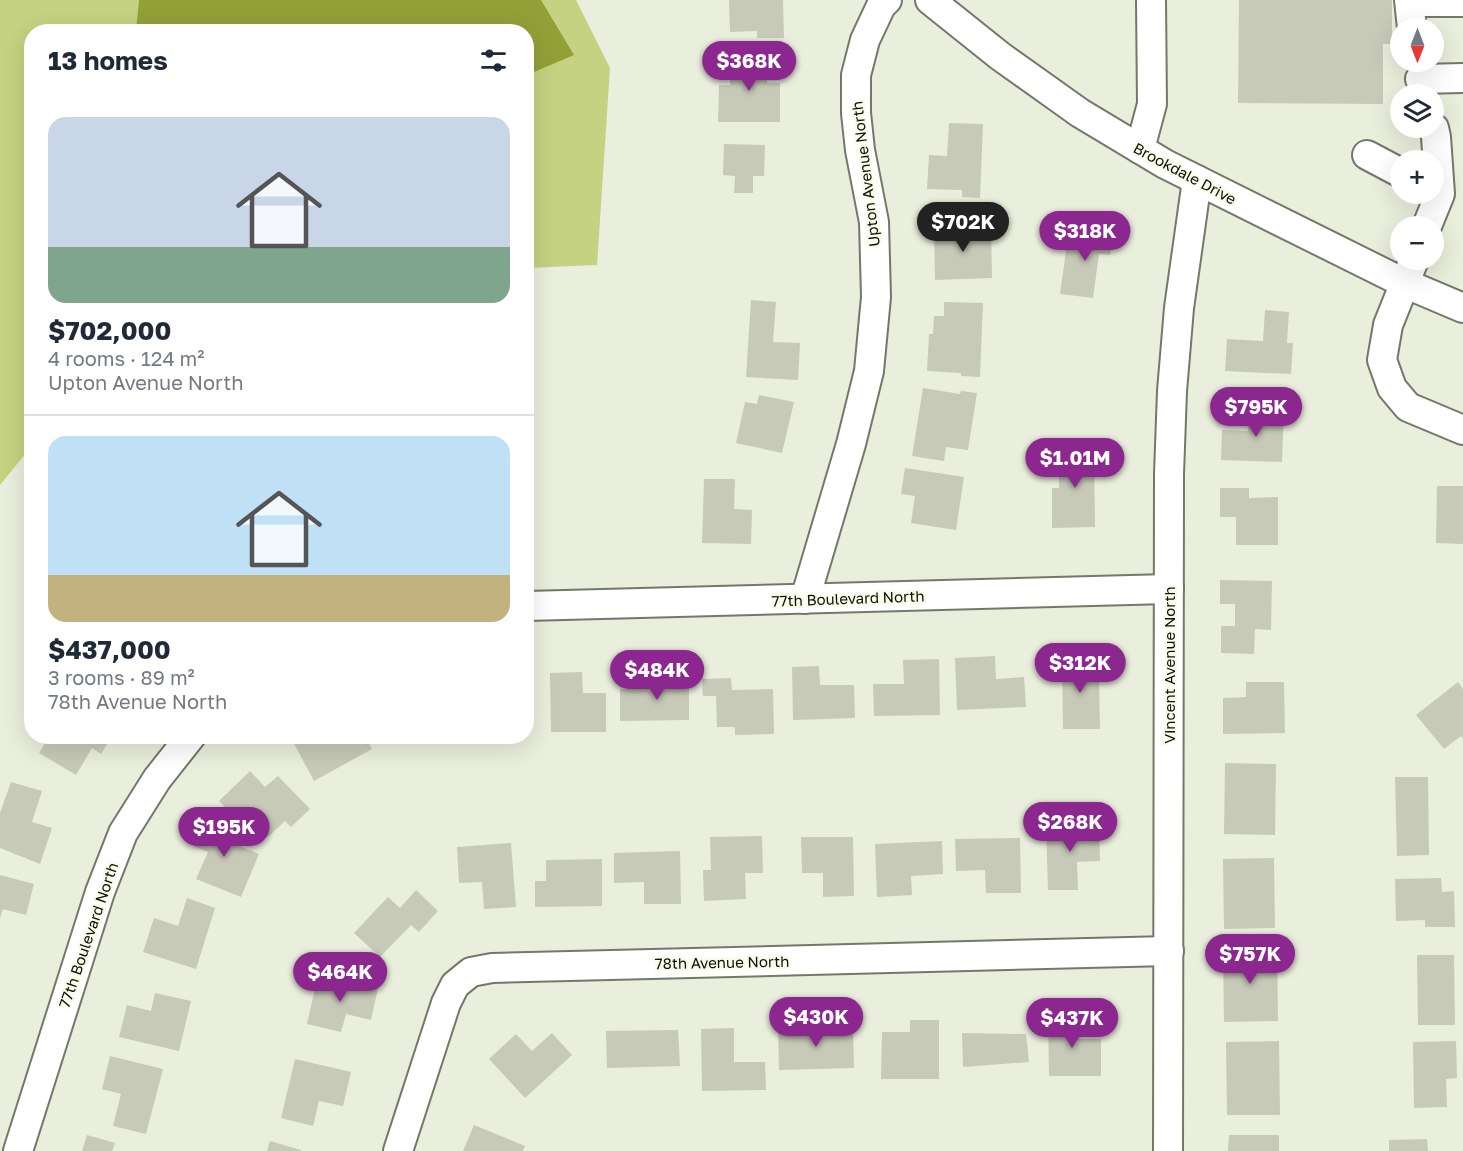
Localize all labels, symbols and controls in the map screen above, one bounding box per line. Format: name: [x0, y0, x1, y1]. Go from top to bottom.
north arrow: [1390, 18, 1444, 72]
map controls: [1390, 18, 1444, 270]
pin: $368K: [707, 41, 791, 92]
icon: filters: [477, 44, 510, 77]
text: 13 homes: [48, 45, 168, 76]
text: $368K: [716, 48, 782, 72]
button: layers: [1390, 84, 1444, 138]
street label: Upton Avenue North: [847, 100, 883, 248]
street label: Brookdale Drive: [1130, 138, 1240, 208]
button: +: [1390, 150, 1444, 204]
icon: home: [225, 156, 333, 264]
pin: $702K: [921, 202, 1005, 253]
text: $702K: [931, 209, 995, 233]
pin: $318K: [1043, 211, 1127, 262]
button: −: [1390, 216, 1444, 270]
text: $318K: [1053, 218, 1117, 242]
text: $702,000: [48, 315, 171, 346]
text: 4 rooms · 124 m²: [48, 346, 205, 370]
text: Upton Avenue North: [48, 370, 244, 394]
pin: $795K: [1214, 387, 1298, 438]
text: $795K: [1224, 394, 1288, 418]
pin: $1.01M: [1026, 438, 1124, 489]
text: $1.01M: [1039, 445, 1111, 469]
icon: home: [225, 475, 333, 583]
street label: 77th Boulevard North: [771, 586, 925, 610]
street label: Vincent Avenue North: [1160, 586, 1178, 744]
text: $437,000: [48, 634, 171, 665]
pin: $312K: [1038, 643, 1122, 694]
pin: $484K: [615, 650, 699, 701]
text: $312K: [1049, 650, 1111, 674]
text: $484K: [624, 657, 690, 681]
text: 3 rooms · 89 m²: [48, 665, 195, 689]
text: 78th Avenue North: [48, 689, 227, 713]
pin: $268K: [1028, 802, 1112, 853]
pin: $195K: [182, 807, 266, 858]
text: $268K: [1037, 809, 1103, 833]
text: $195K: [192, 814, 256, 838]
street label: 77th Boulevard North: [55, 860, 121, 1010]
pin: $757K: [1208, 934, 1292, 985]
text: $757K: [1219, 941, 1281, 965]
pin: $464K: [298, 952, 382, 1003]
street label: 78th Avenue North: [655, 952, 789, 972]
text: $464K: [307, 959, 373, 983]
pin: $430K: [774, 997, 858, 1048]
pin: $437K: [1030, 998, 1114, 1049]
text: $430K: [783, 1004, 849, 1028]
text: $437K: [1040, 1005, 1104, 1029]

